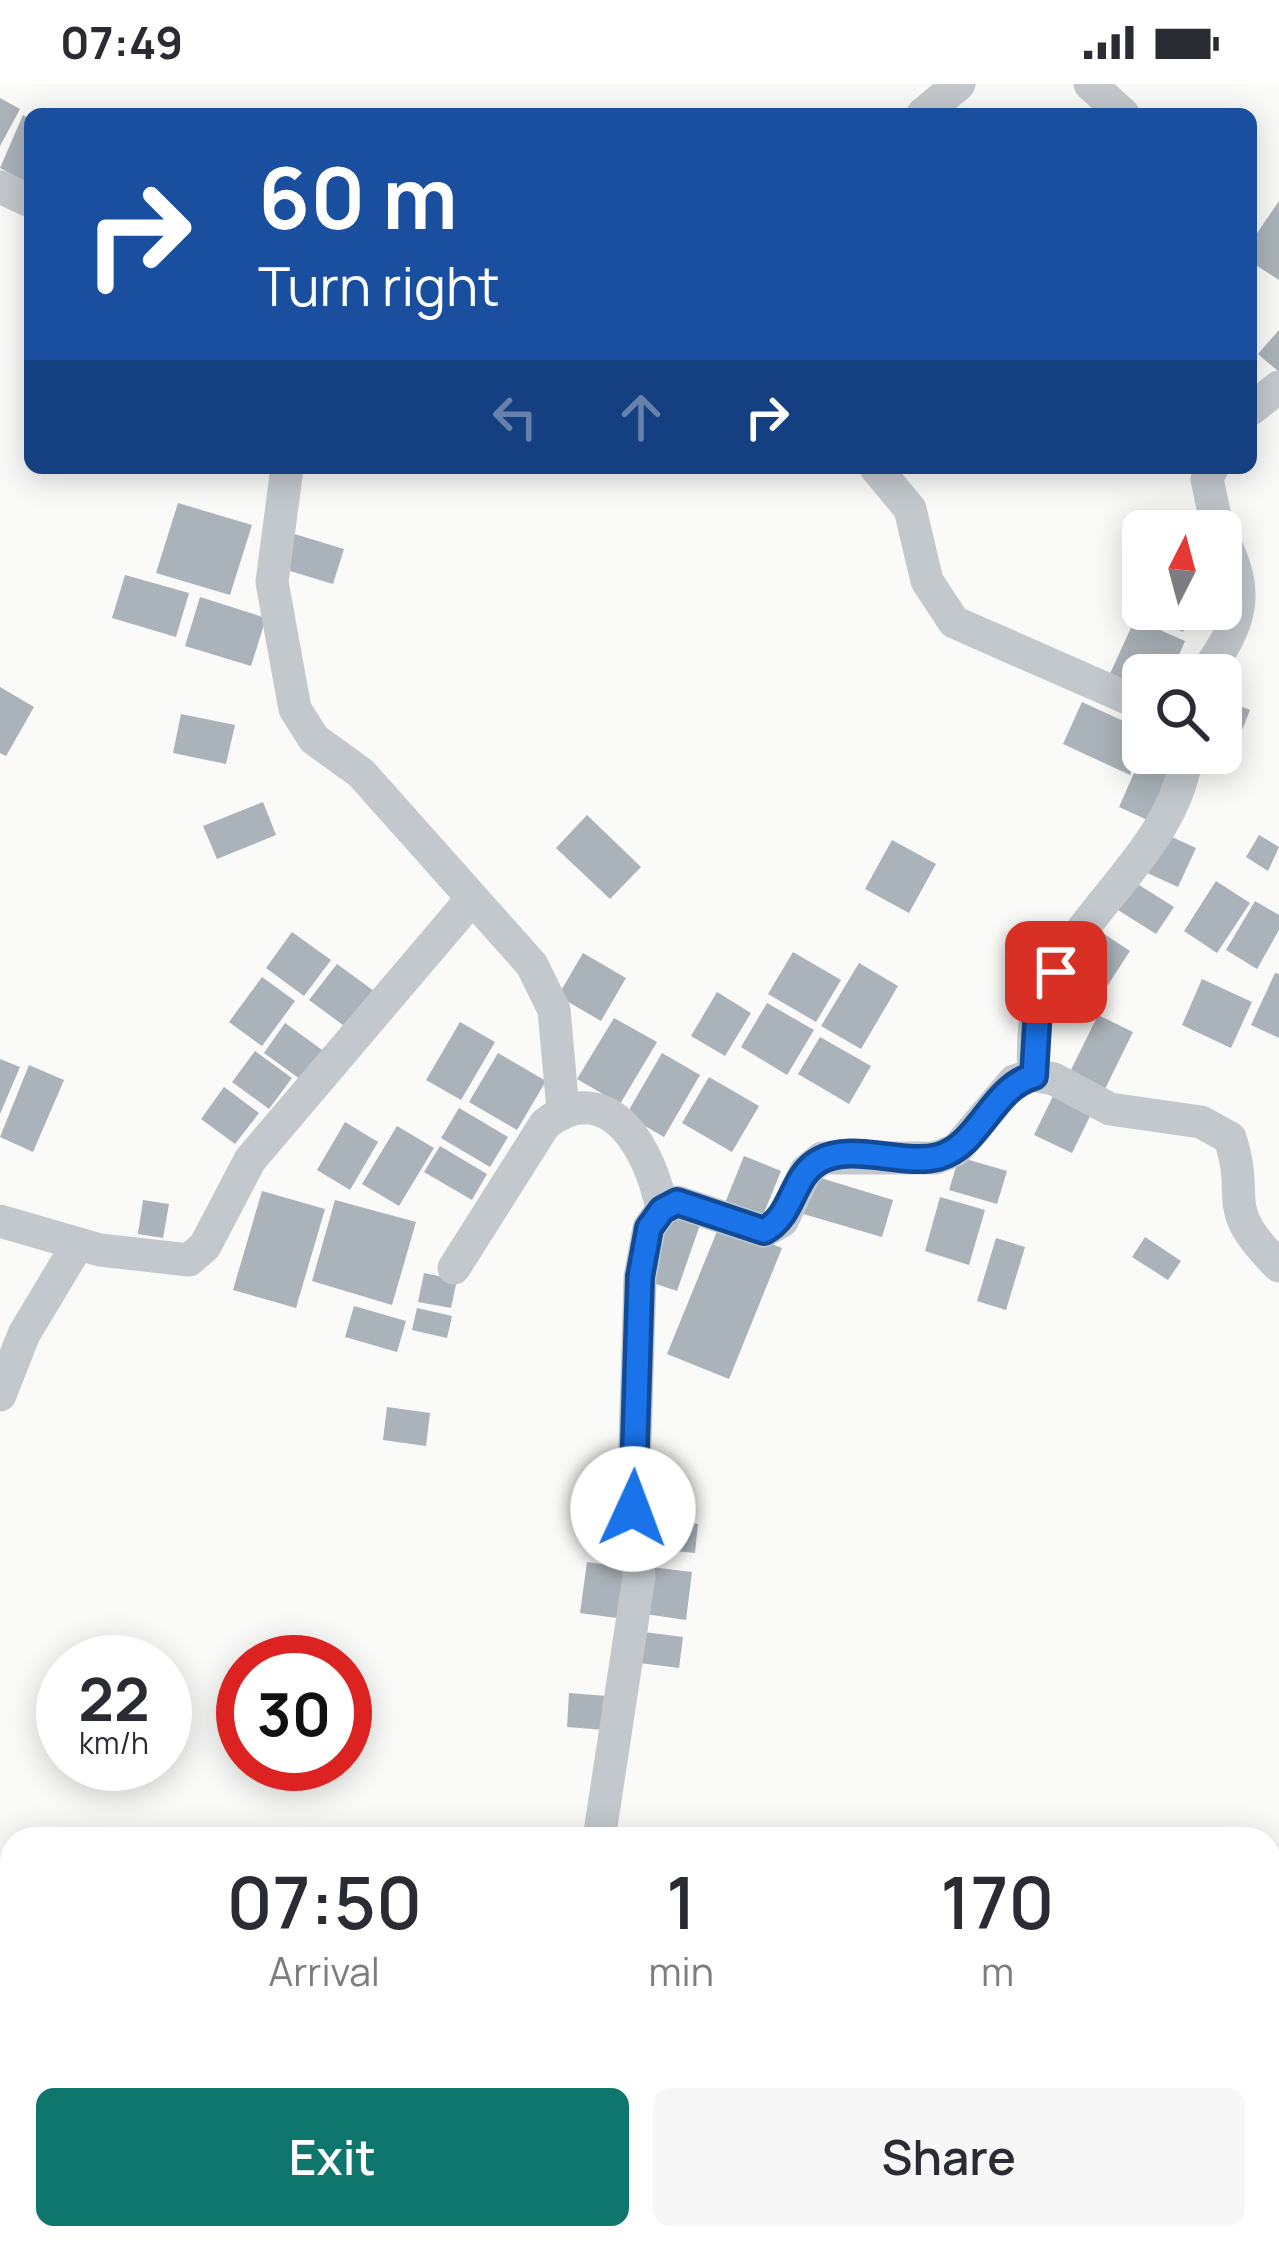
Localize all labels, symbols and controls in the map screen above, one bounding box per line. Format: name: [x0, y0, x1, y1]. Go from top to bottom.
text: 07:49: [60, 11, 183, 73]
text: 60 m: [258, 139, 458, 254]
icon: right: [60, 156, 216, 312]
text: Turn right: [258, 248, 500, 322]
icon: left: [482, 384, 548, 450]
icon: ahead: [608, 384, 674, 450]
icon: right: [734, 384, 800, 450]
north arrow: [1122, 510, 1242, 630]
map controls: [1122, 510, 1242, 774]
button: search: [1122, 654, 1242, 774]
pin: [1005, 921, 1107, 1023]
icon: arrive: [1023, 939, 1089, 1005]
position arrow: [570, 1446, 696, 1572]
speed limit sign: 30: [216, 1635, 372, 1791]
text: 22: [78, 1657, 150, 1739]
text: km/h: [79, 1722, 149, 1763]
text: 07:50: [226, 1852, 422, 1951]
text: 1: [666, 1852, 696, 1951]
text: 170: [940, 1852, 1055, 1951]
text: Arrival: [269, 1944, 380, 1998]
text: min: [649, 1944, 714, 1998]
text: m: [981, 1944, 1014, 1998]
button: Exit: [36, 2088, 629, 2226]
button: Share: [653, 2088, 1245, 2226]

